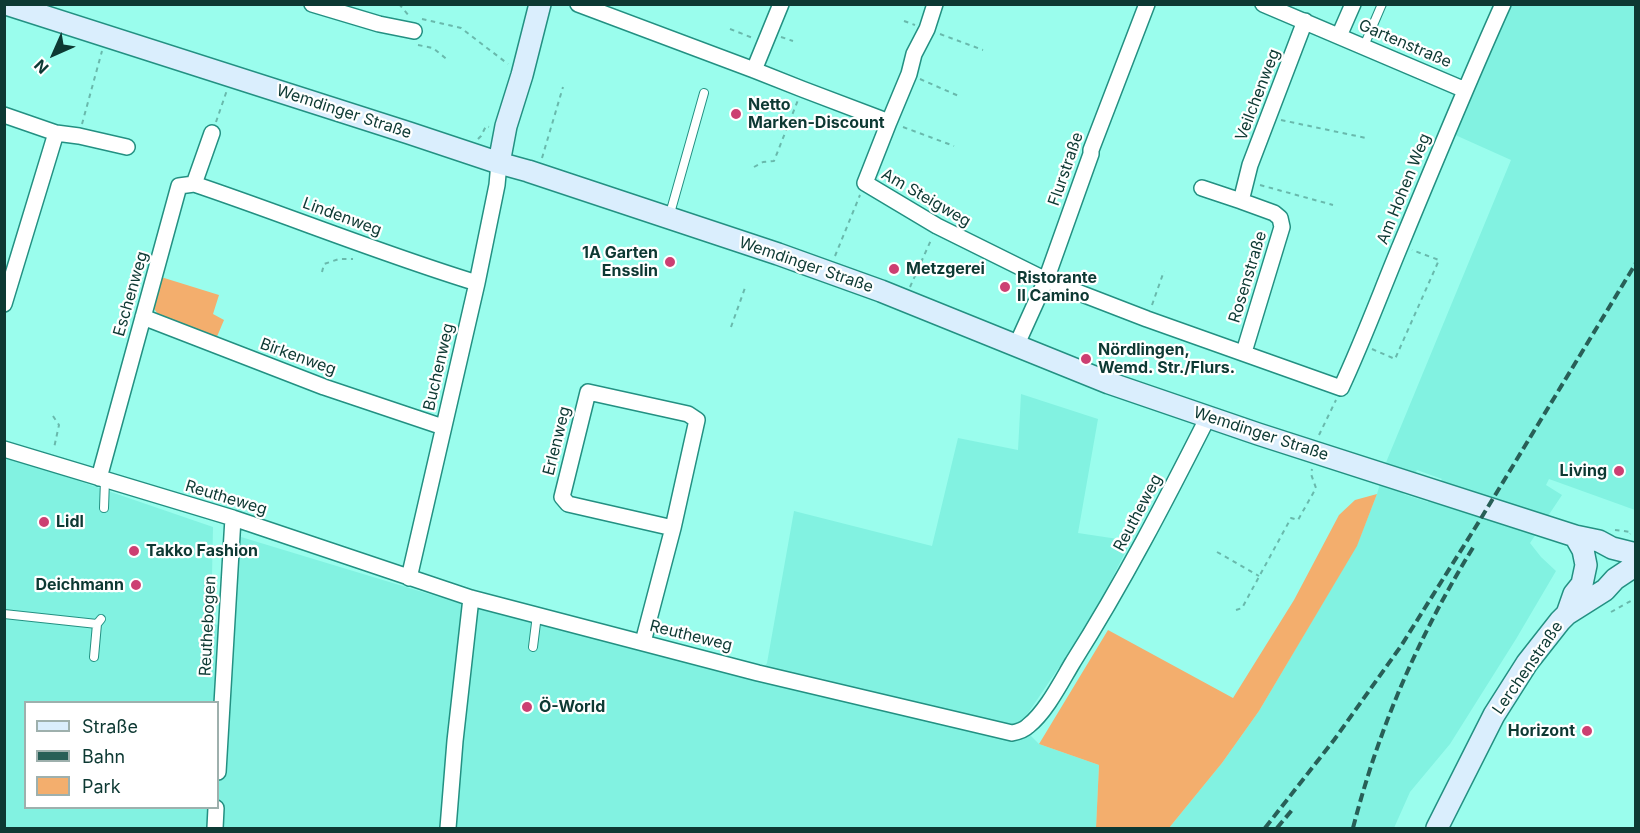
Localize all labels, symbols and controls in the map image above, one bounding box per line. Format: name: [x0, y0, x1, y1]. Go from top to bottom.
street label: Gartenstraße: [1356, 16, 1454, 72]
north arrow: [24, 24, 84, 84]
street label: Veilchenweg: [1232, 46, 1284, 144]
text: N: [30, 55, 53, 78]
street label: Wemdinger Straße: [274, 81, 414, 143]
place label: Netto Marken-Discount: [748, 95, 885, 133]
marker: Netto Marken-Discount: [729, 107, 743, 121]
street label: Flurstraße: [1044, 130, 1088, 208]
street label: Am Hohen Weg: [1373, 131, 1435, 247]
street label: Am Steigweg: [878, 165, 974, 231]
street label: Lindenweg: [300, 194, 384, 240]
street label: Rosenstraße: [1225, 229, 1271, 325]
street label: Wemdinger Straße: [736, 233, 876, 297]
place label: 1A Garten Ensslin: [582, 243, 658, 281]
street label: Eschenweg: [110, 249, 152, 339]
marker: 1A Garten Ensslin: [663, 255, 677, 269]
place label: Metzgerei: [906, 259, 985, 279]
marker: Metzgerei: [887, 262, 901, 276]
place label: Ristorante Il Camino: [1017, 268, 1097, 306]
marker: Ristorante Il Camino: [998, 280, 1012, 294]
street label: Buchenweg: [420, 321, 458, 413]
street label: Birkenweg: [257, 334, 339, 380]
place label: Nördlingen, Wemd. Str./Flurs.: [1098, 340, 1235, 378]
marker: Nördlingen, Wemd. Str./Flurs.: [1079, 352, 1093, 366]
street label: Wemdinger Straße: [1191, 403, 1331, 465]
street label: Erlenweg: [539, 404, 575, 478]
place label: Living: [1560, 461, 1607, 481]
marker: Living: [1612, 464, 1626, 478]
street label: Reutheweg: [1110, 471, 1166, 555]
street label: Reutheweg: [183, 476, 269, 520]
place label: Lidl: [56, 512, 84, 532]
marker: Lidl: [37, 515, 51, 529]
place label: Takko Fashion: [146, 541, 258, 561]
marker: Takko Fashion: [127, 544, 141, 558]
place label: Deichmann: [35, 575, 124, 595]
street label: Reuthebogen: [196, 575, 220, 677]
marker: Deichmann: [129, 578, 143, 592]
street label: Reutheweg: [648, 616, 734, 656]
street label: Lerchenstraße: [1489, 618, 1567, 718]
place label: Ö-World: [539, 697, 605, 717]
marker: Ö-World: [520, 700, 534, 714]
legend: [24, 701, 219, 809]
text: Straße: [82, 716, 138, 737]
place label: Horizont: [1508, 721, 1575, 741]
marker: Horizont: [1580, 724, 1594, 738]
text: Bahn: [82, 746, 125, 767]
text: Park: [82, 776, 121, 797]

